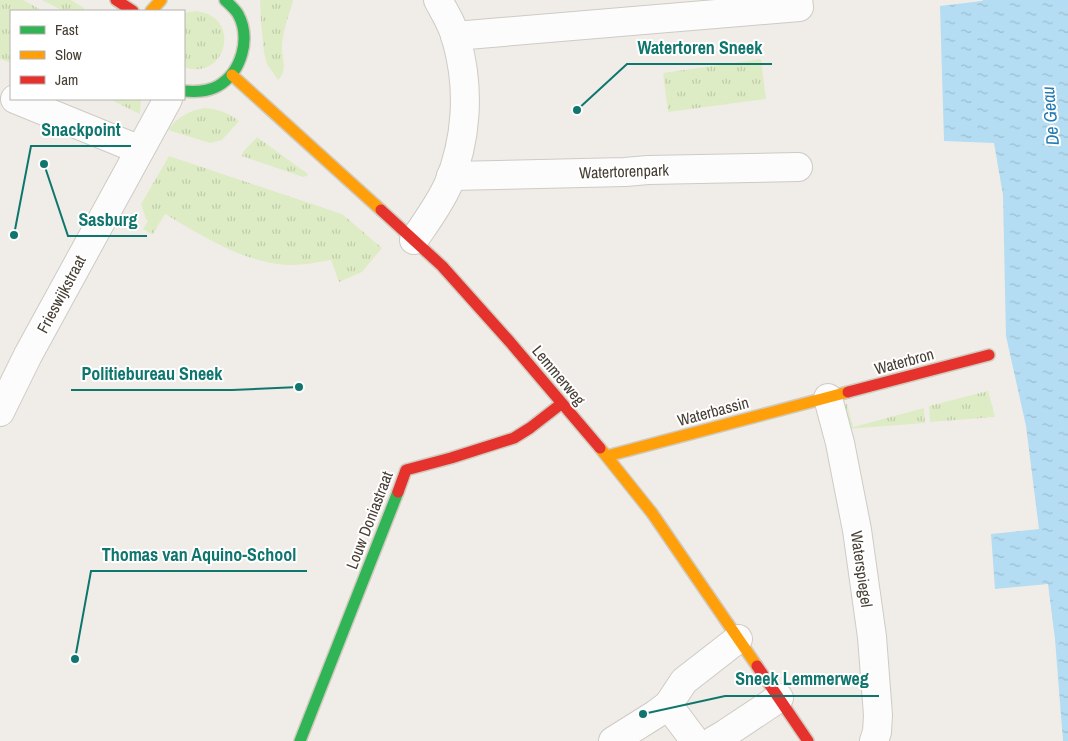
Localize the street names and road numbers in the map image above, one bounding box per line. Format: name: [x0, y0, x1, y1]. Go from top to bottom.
street label: Watertorenpark: [579, 158, 670, 184]
street label: Frieswijkstraat: [31, 251, 91, 337]
street label: Lemmerweg: [527, 340, 591, 410]
street label: Waterbron: [872, 343, 936, 379]
street label: Waterbassin: [675, 391, 751, 431]
street label: Louw Doniastraat: [340, 468, 398, 572]
street label: Waterspiegel: [846, 529, 878, 609]

